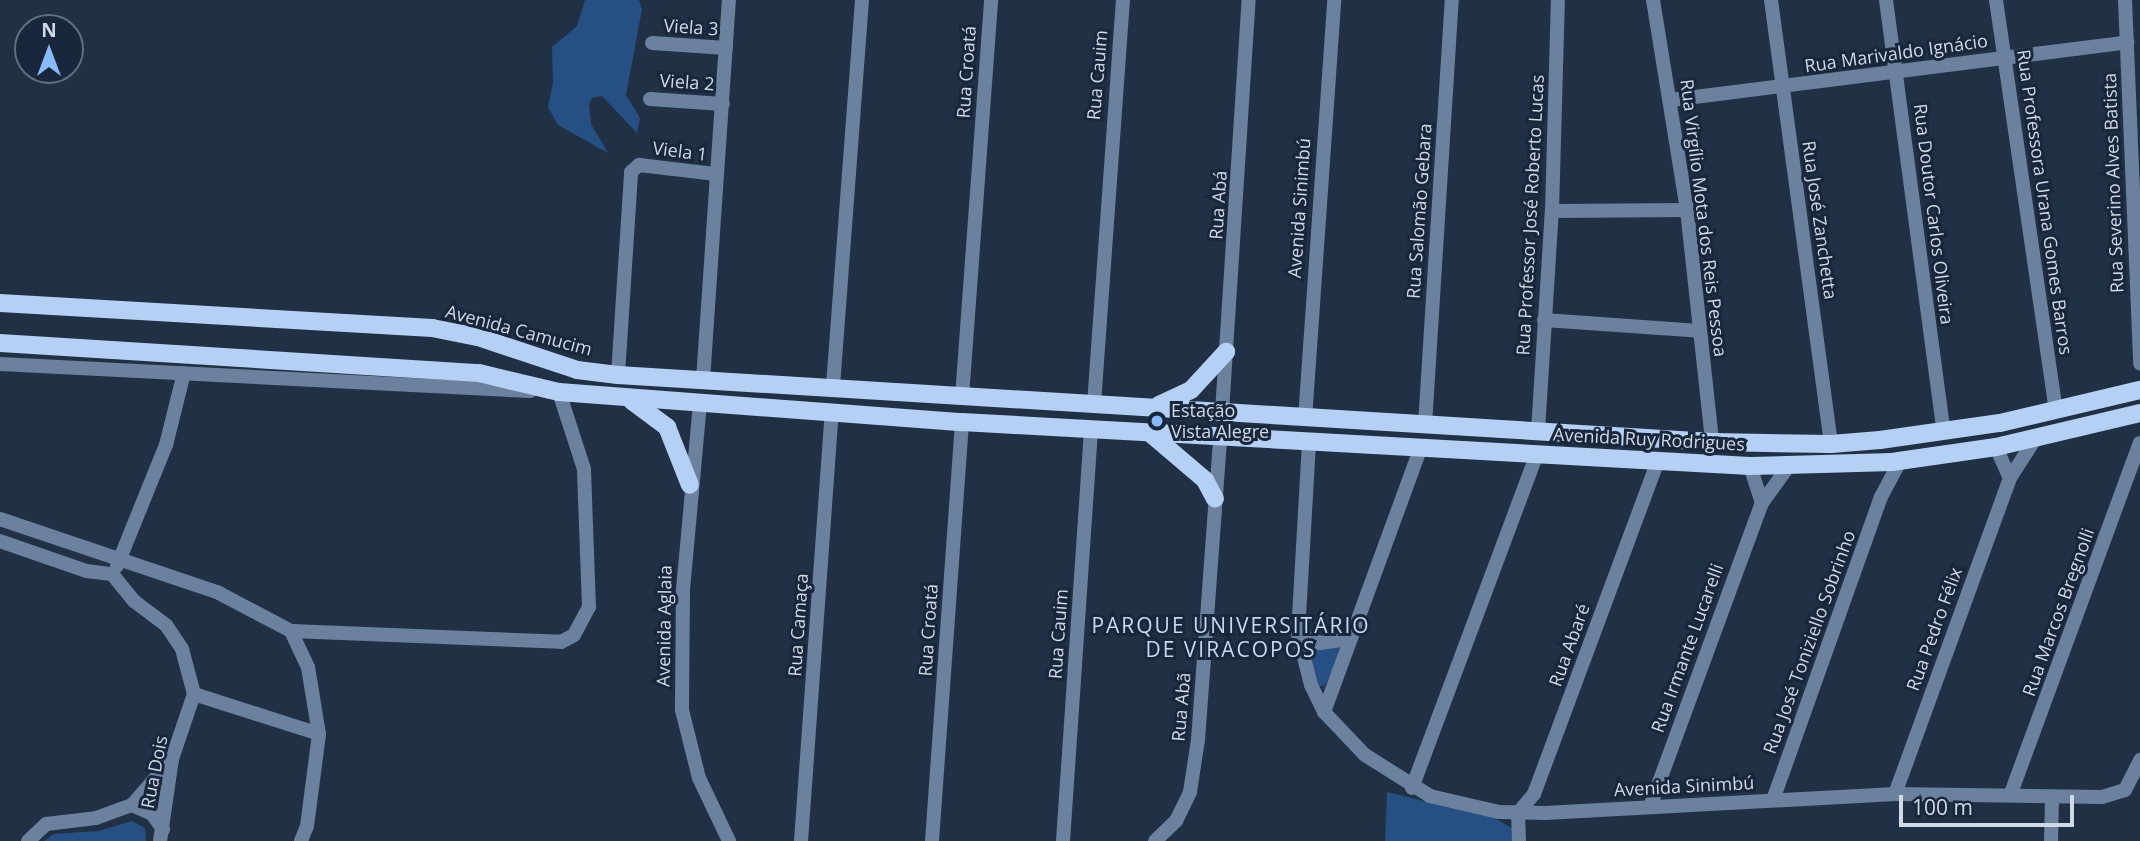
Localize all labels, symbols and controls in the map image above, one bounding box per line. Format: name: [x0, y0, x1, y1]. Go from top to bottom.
north arrow: [14, 14, 84, 84]
street label: Viela 3: [663, 14, 719, 40]
text: N: [41, 17, 57, 43]
street label: Rua Croatá: [952, 25, 980, 119]
street label: Rua Cauim: [1082, 29, 1112, 121]
street label: Rua Marivaldo Ignácio: [1803, 29, 1989, 77]
street label: Rua Professora Urana Gomes Barros: [2013, 48, 2077, 356]
street label: Viela 2: [659, 69, 715, 95]
street label: Rua Severino Alves Batista: [2098, 73, 2128, 293]
street label: Rua Professor José Roberto Lucas: [1512, 74, 1548, 356]
street label: Rua Virgílio Mota dos Reis Pessoa: [1676, 78, 1732, 358]
street label: Rua Doutor Carlos Oliveira: [1910, 102, 1958, 326]
street label: Rua Salomão Gebara: [1402, 123, 1436, 299]
street label: Viela 1: [651, 137, 709, 165]
street label: Avenida Sinimbú: [1283, 137, 1315, 279]
street label: Rua José Zanchetta: [1798, 139, 1842, 301]
street label: Rua Abá: [1205, 170, 1231, 240]
street label: Avenida Camucim: [443, 300, 595, 360]
place label: Estação Vista Alegre: [1171, 400, 1269, 442]
marker: Estação Vista Alegre: [1149, 413, 1165, 429]
street label: Avenida Ruy Rodrigues: [1553, 423, 1745, 455]
street label: Rua Marcos Bregnolli: [2018, 525, 2098, 699]
street label: Rua José Toniziello Sobrinho: [1758, 527, 1860, 757]
street label: Rua Irmante Lucarelli: [1646, 561, 1728, 735]
street label: Rua Pedro Félix: [1902, 564, 1966, 694]
street label: Avenida Aglaia: [652, 565, 676, 687]
street label: Rua Camaça: [784, 573, 812, 677]
street label: Rua Croatá: [914, 583, 942, 677]
street label: Rua Cauim: [1044, 588, 1072, 680]
street label: Rua Abaré: [1544, 601, 1594, 689]
district label: PARQUE UNIVERSITÁRIO DE VIRACOPOS: [1094, 612, 1368, 662]
street label: Rua Abã: [1167, 672, 1195, 742]
street label: Rua Dois: [136, 734, 172, 810]
street label: Avenida Sinimbú: [1613, 772, 1755, 800]
scale bar: [1902, 782, 2077, 826]
text: 100 m: [1912, 793, 1973, 821]

